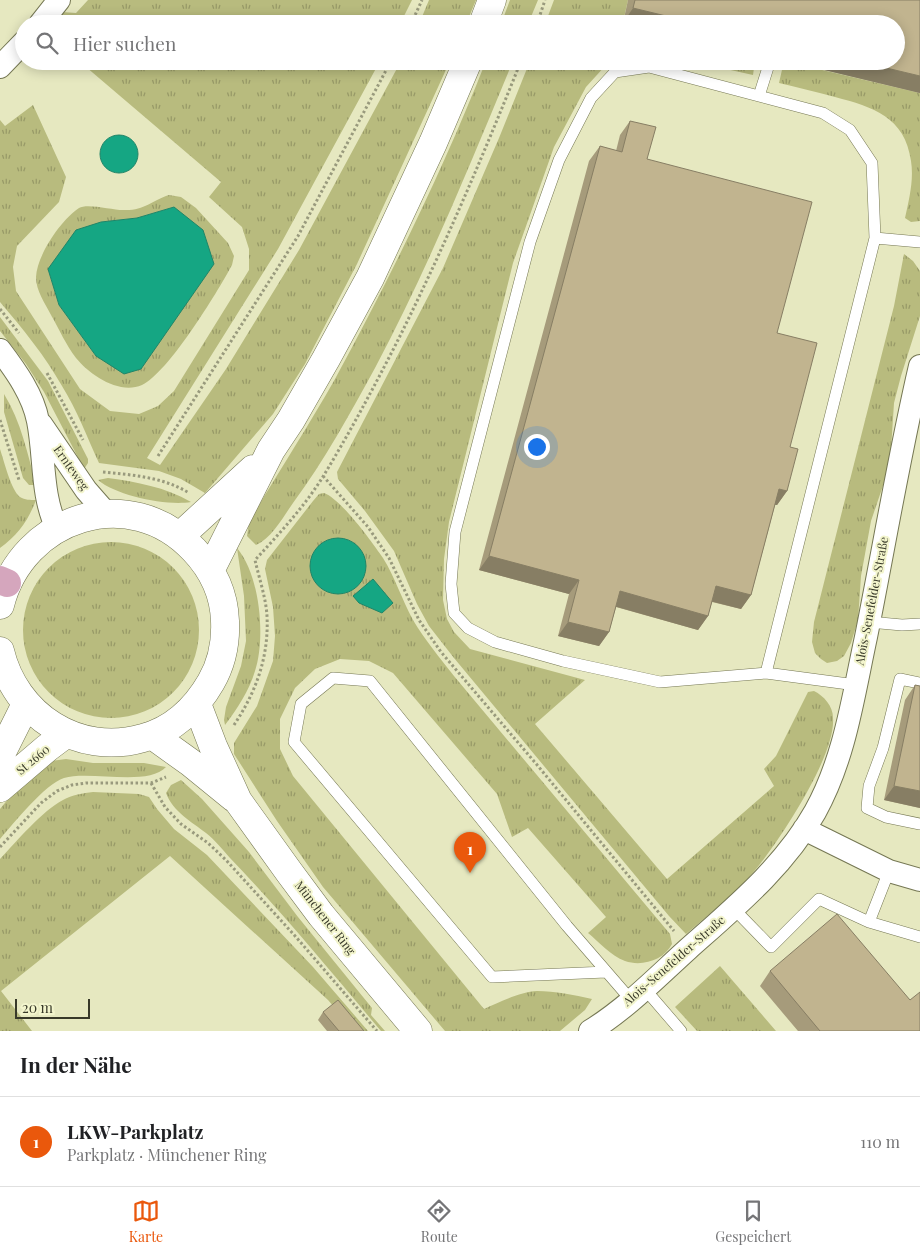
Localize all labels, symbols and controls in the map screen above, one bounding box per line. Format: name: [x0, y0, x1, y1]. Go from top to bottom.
search box: [15, 15, 905, 70]
icon: search: [33, 29, 61, 57]
text: Hier suchen: [73, 30, 176, 56]
your location: [524, 434, 550, 460]
street label: Ernteweg: [50, 442, 94, 494]
street label: Alois-Senefelder-Straße: [851, 535, 891, 667]
street label: St 2660: [12, 741, 52, 778]
pin: 1: [454, 832, 486, 873]
street label: Münchener Ring: [292, 877, 360, 958]
street label: Alois-Senefelder-Straße: [618, 911, 728, 1010]
scale bar: [15, 996, 90, 1019]
text: 20 m: [22, 998, 53, 1017]
text: In der Nähe: [20, 1050, 132, 1078]
text: LKW-Parkplatz: [67, 1118, 203, 1144]
text: 1: [33, 1131, 39, 1152]
text: 110 m: [860, 1131, 900, 1152]
text: Parkplatz · Münchener Ring: [67, 1144, 266, 1165]
tab: Karte: [129, 1197, 163, 1246]
tab: Route: [421, 1197, 458, 1246]
tab: Gespeichert: [715, 1197, 791, 1246]

